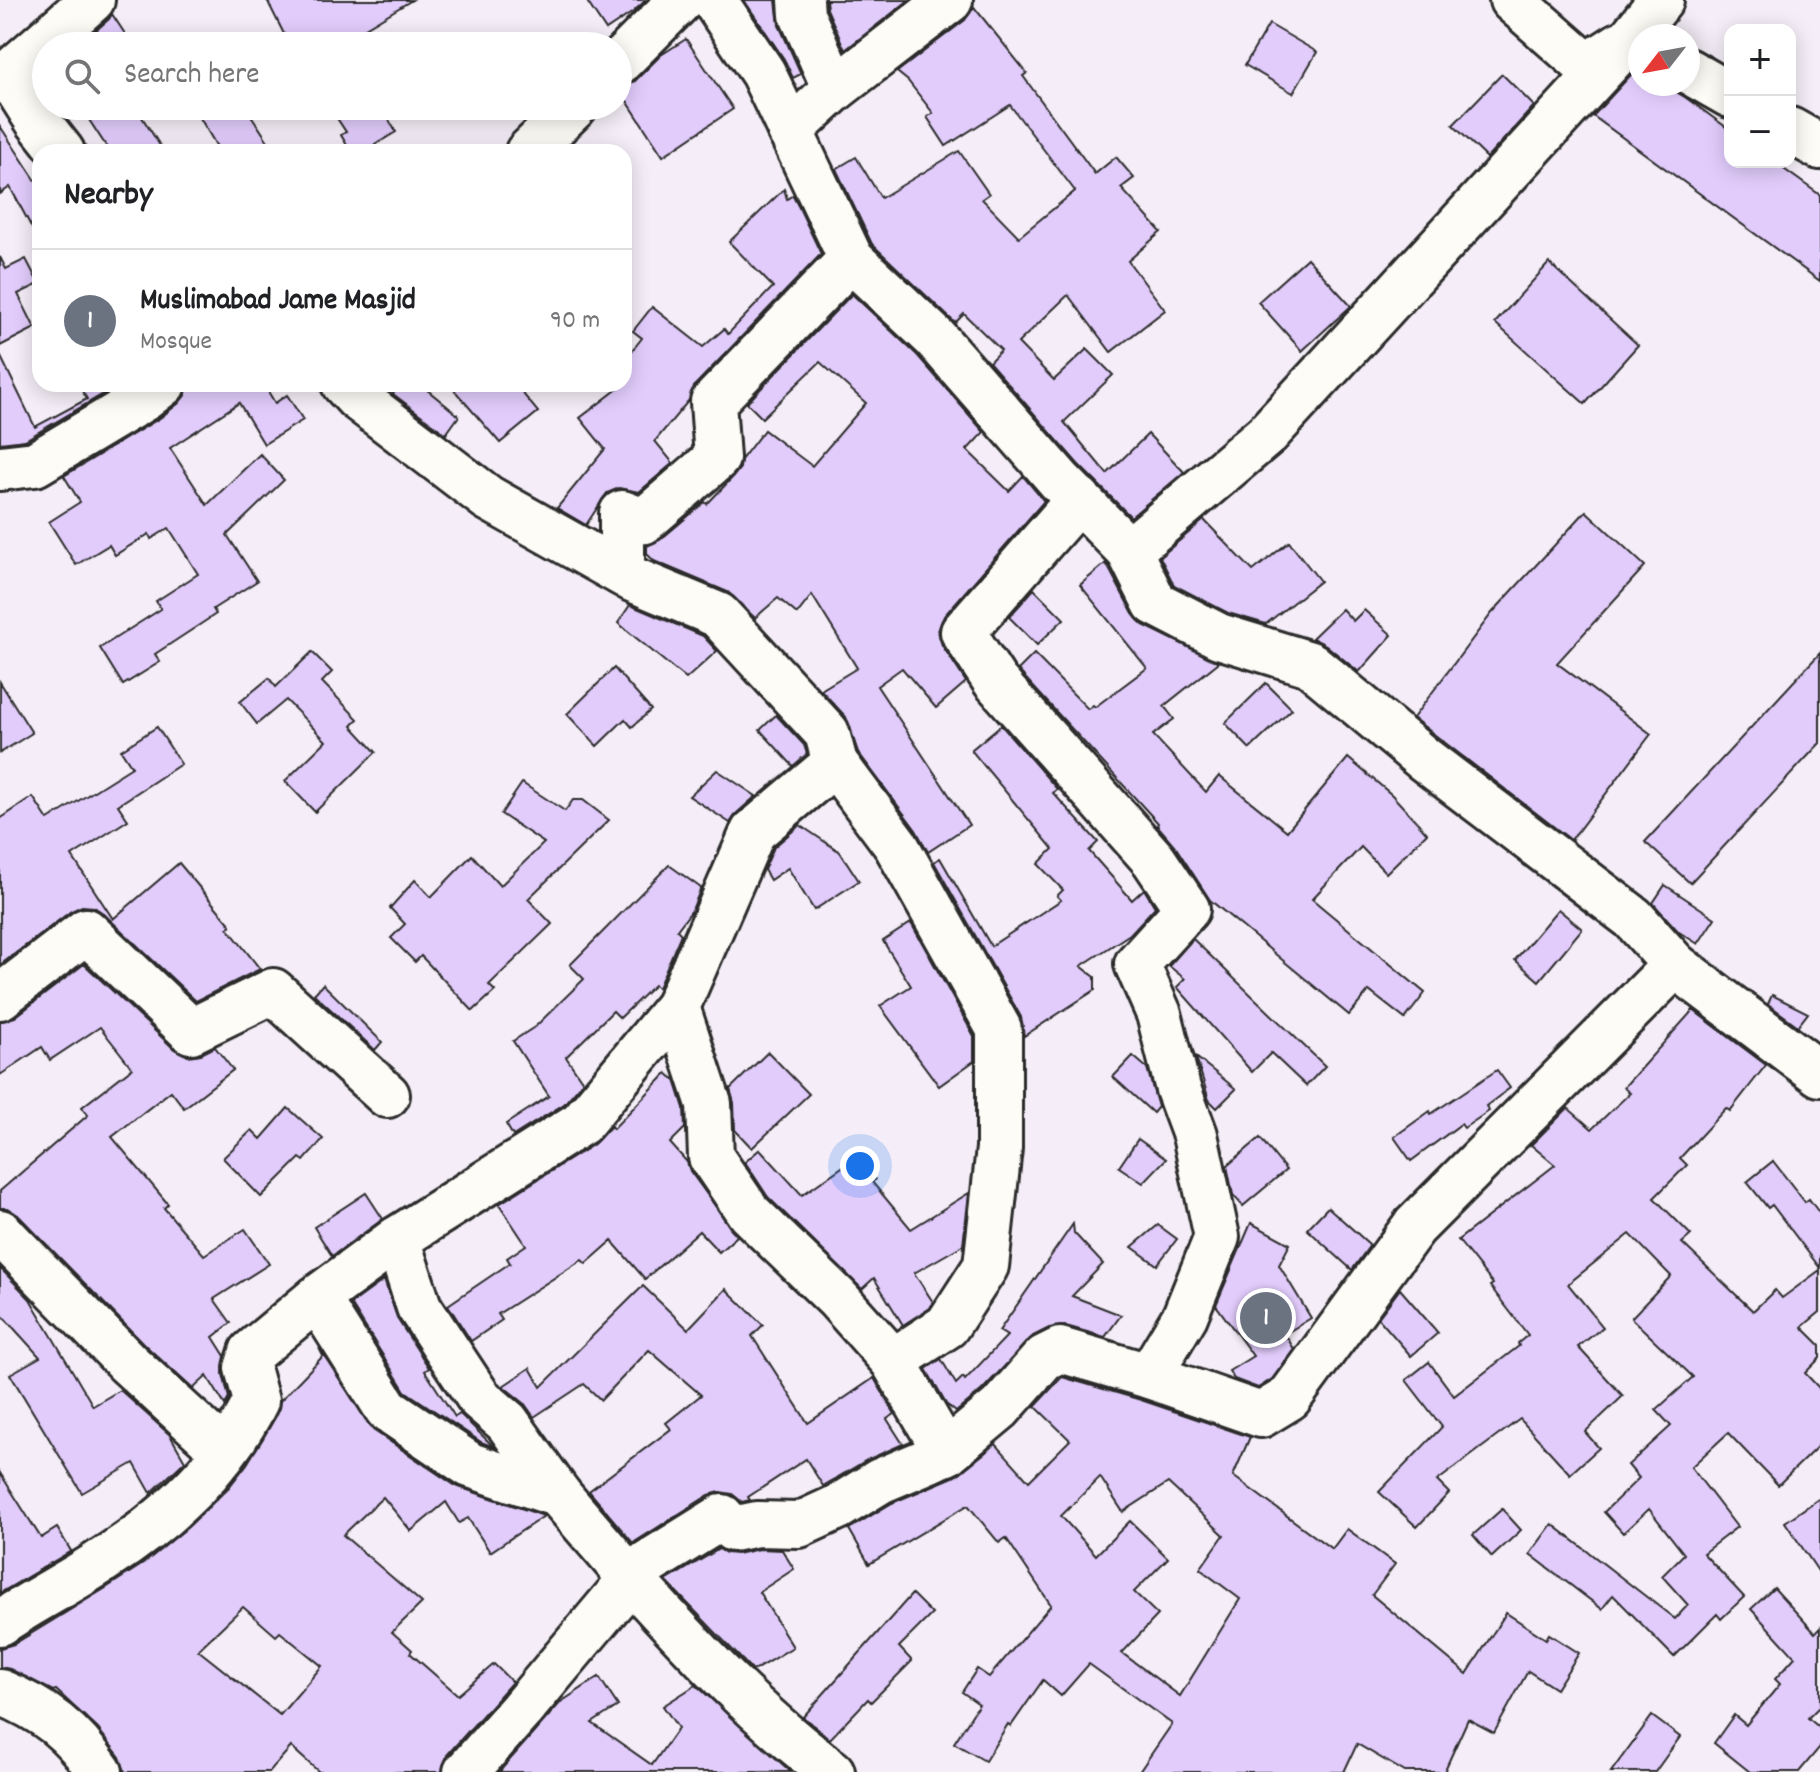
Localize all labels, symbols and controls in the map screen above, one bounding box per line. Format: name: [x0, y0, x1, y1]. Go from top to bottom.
north arrow: [1628, 24, 1700, 96]
map controls: [1724, 24, 1796, 168]
button: +: [1724, 24, 1796, 96]
search box: [32, 32, 632, 120]
icon: search: [60, 54, 104, 98]
text: Search here: [124, 55, 260, 98]
button: −: [1724, 96, 1796, 168]
text: Nearby: [64, 172, 153, 221]
text: Muslimabad Jame Masjid: [140, 281, 416, 324]
text: 1: [87, 303, 93, 340]
text: 90 m: [550, 303, 600, 340]
text: Mosque: [140, 324, 212, 361]
your location: [840, 1146, 880, 1186]
pin: 1: [1240, 1288, 1292, 1348]

